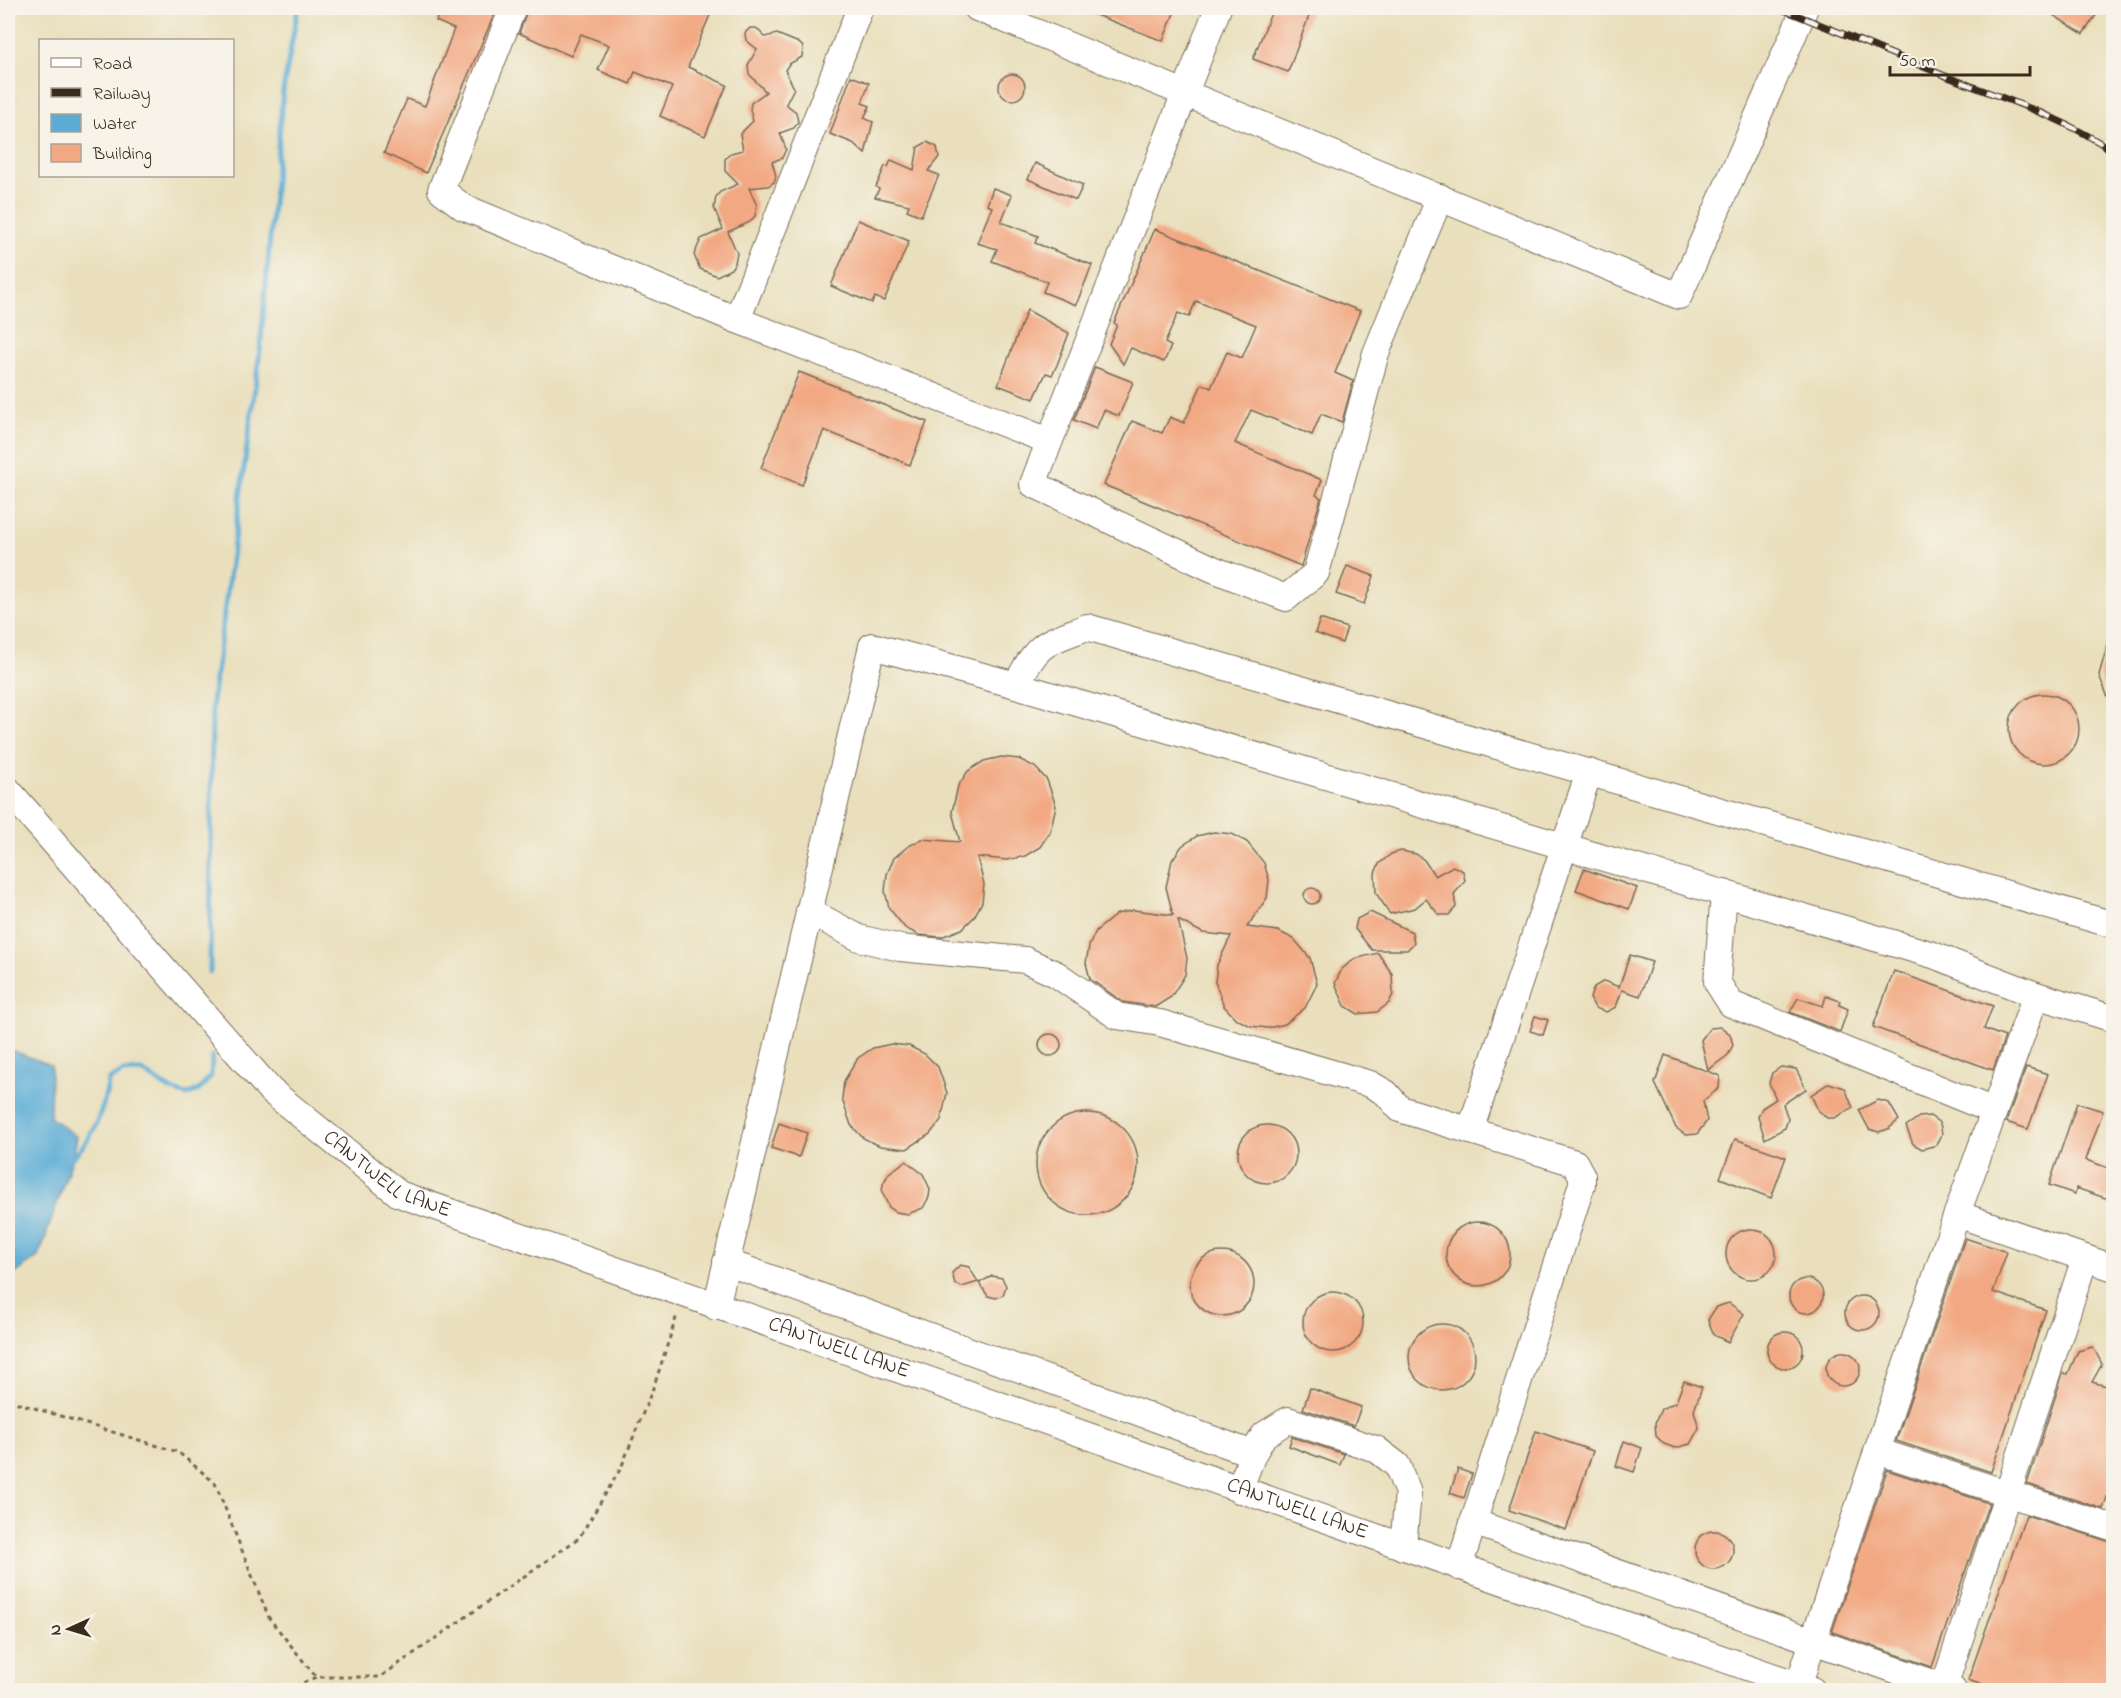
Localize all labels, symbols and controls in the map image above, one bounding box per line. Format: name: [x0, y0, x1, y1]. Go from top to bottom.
legend: [39, 39, 234, 177]
scale bar: [1890, 39, 2030, 77]
text: 50 m: [1899, 49, 1936, 75]
text: Road: [93, 52, 132, 78]
text: Railway: [93, 82, 150, 108]
text: Water: [93, 112, 137, 138]
text: Building: [92, 142, 152, 169]
street label: CANTWELL LANE: [316, 1123, 455, 1226]
street label: CANTWELL LANE: [764, 1310, 914, 1387]
street label: CANTWELL LANE: [1222, 1471, 1372, 1548]
north arrow: [39, 1599, 99, 1659]
text: N: [44, 1623, 68, 1636]

